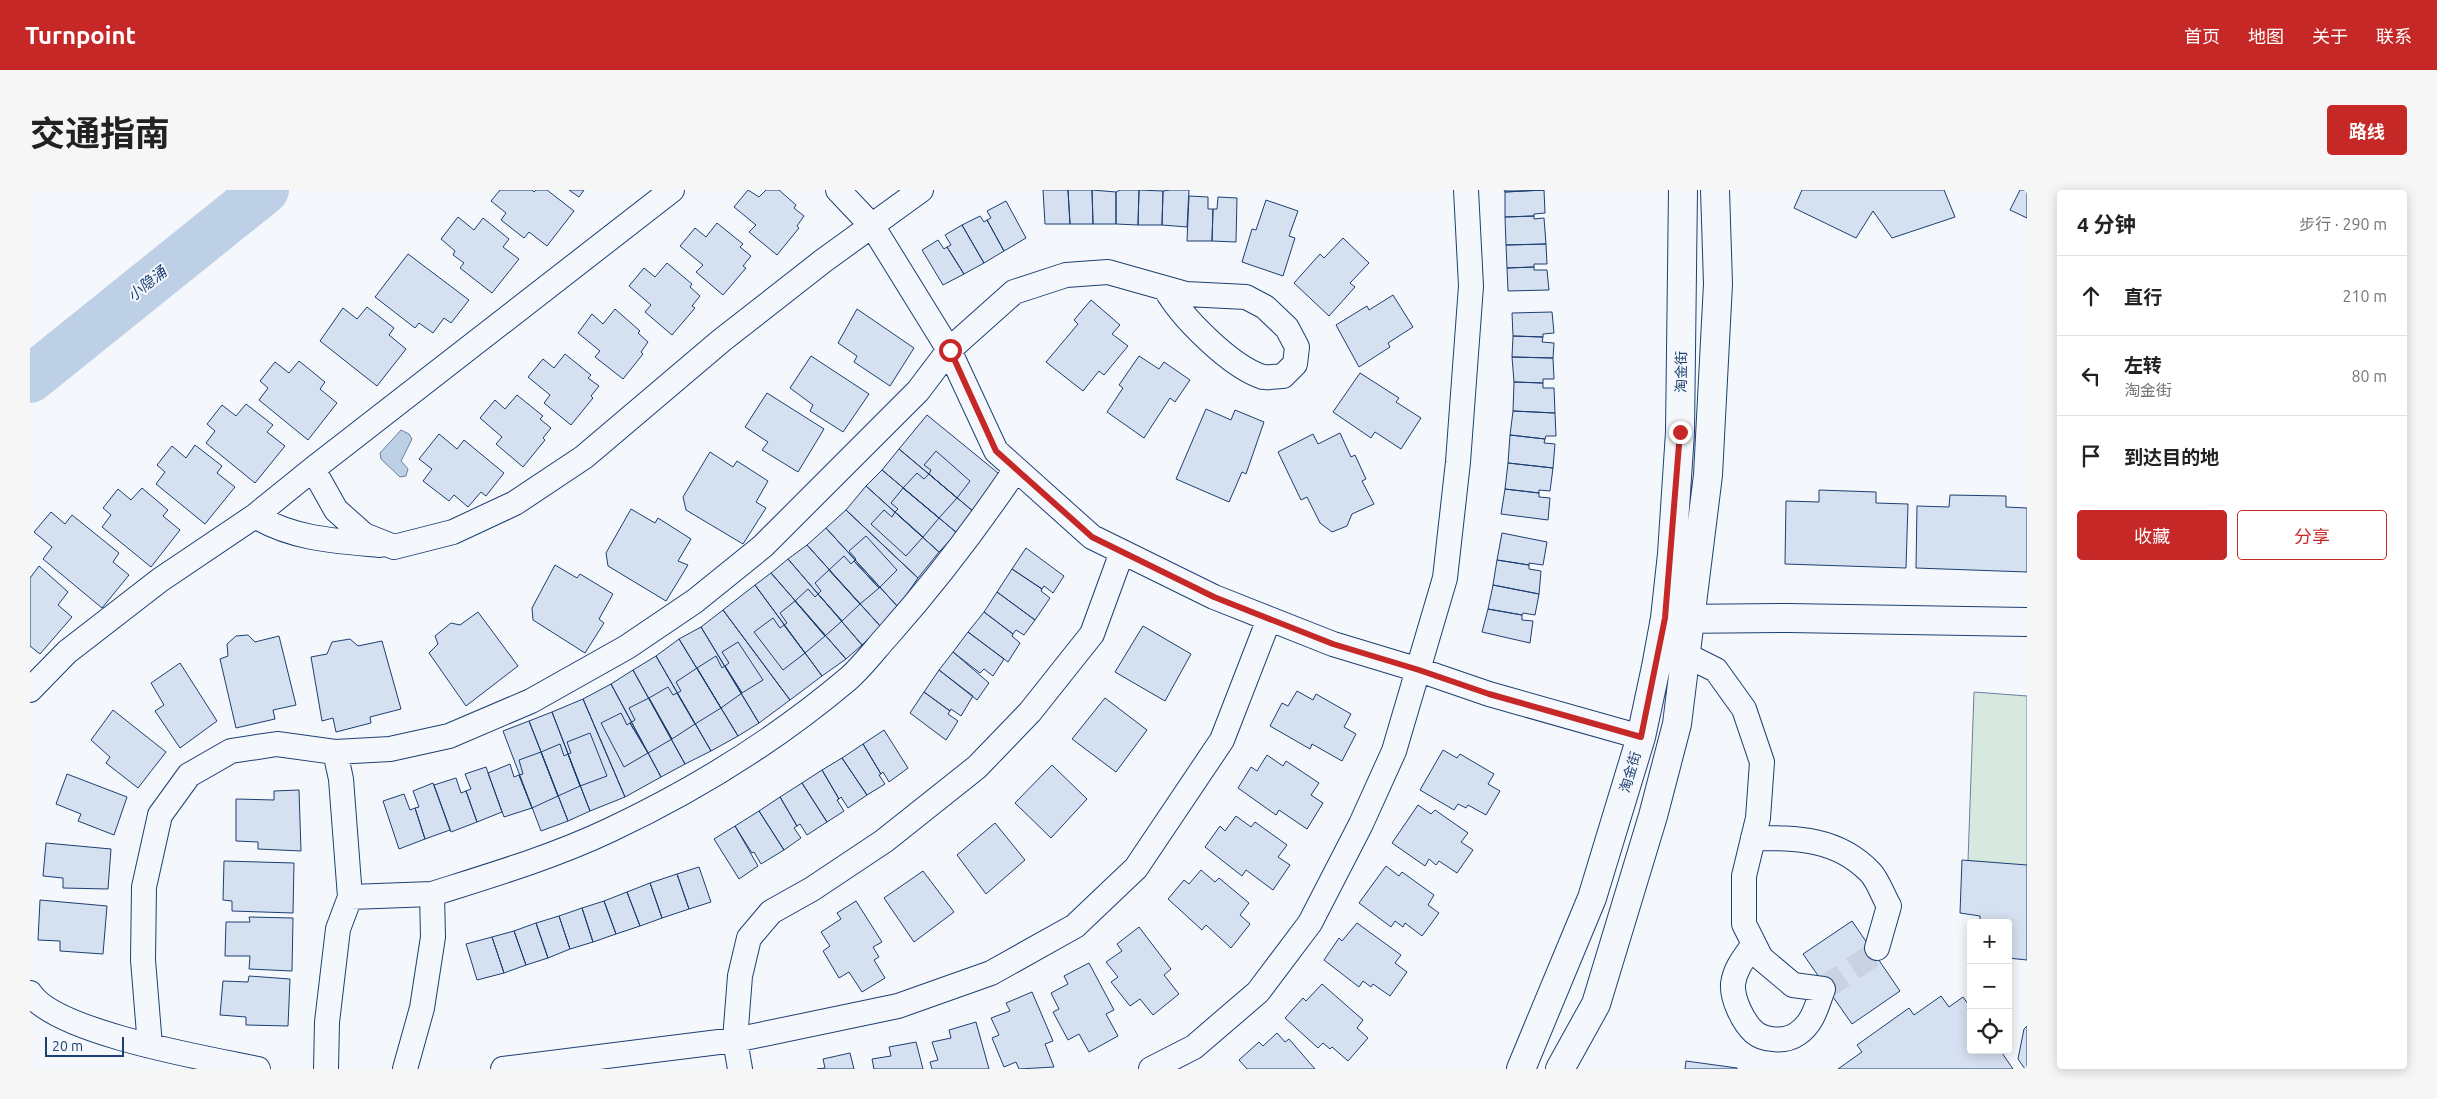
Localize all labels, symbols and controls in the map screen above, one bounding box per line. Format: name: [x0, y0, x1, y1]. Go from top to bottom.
text: Turnpoint: [25, 22, 136, 49]
text: 首页: [2184, 26, 2220, 46]
text: 地图: [2248, 26, 2284, 46]
text: 关于: [2312, 26, 2348, 46]
text: 联系: [2376, 26, 2412, 46]
button: 路线: [2327, 105, 2407, 155]
text: 交通指南: [30, 113, 170, 153]
text: 4 分钟: [2077, 212, 2136, 236]
text: 步行 · 290 m: [2299, 215, 2387, 233]
water label: 小隐涌: [124, 262, 171, 304]
icon: ahead: [2077, 282, 2105, 310]
text: 直行: [2124, 286, 2162, 308]
text: 210 m: [2342, 287, 2387, 305]
route start: [939, 339, 962, 362]
street label: 淘金街: [1673, 351, 1689, 393]
text: 左转: [2124, 354, 2162, 376]
icon: left: [2077, 362, 2105, 390]
text: 80 m: [2351, 367, 2387, 385]
text: 淘金街: [2124, 381, 2172, 399]
route end: [1669, 421, 1692, 444]
icon: arrive: [2077, 442, 2105, 470]
text: 到达目的地: [2124, 446, 2219, 468]
button: 收藏: [2077, 510, 2227, 560]
button: 分享: [2237, 510, 2387, 560]
street label: 淘金街: [1616, 750, 1644, 794]
map controls: [1967, 919, 2012, 1054]
button: +: [1967, 919, 2012, 964]
button: −: [1967, 964, 2012, 1009]
button: locate: [1967, 1009, 2012, 1054]
scale bar: [45, 1034, 124, 1057]
text: 20 m: [52, 1038, 83, 1054]

